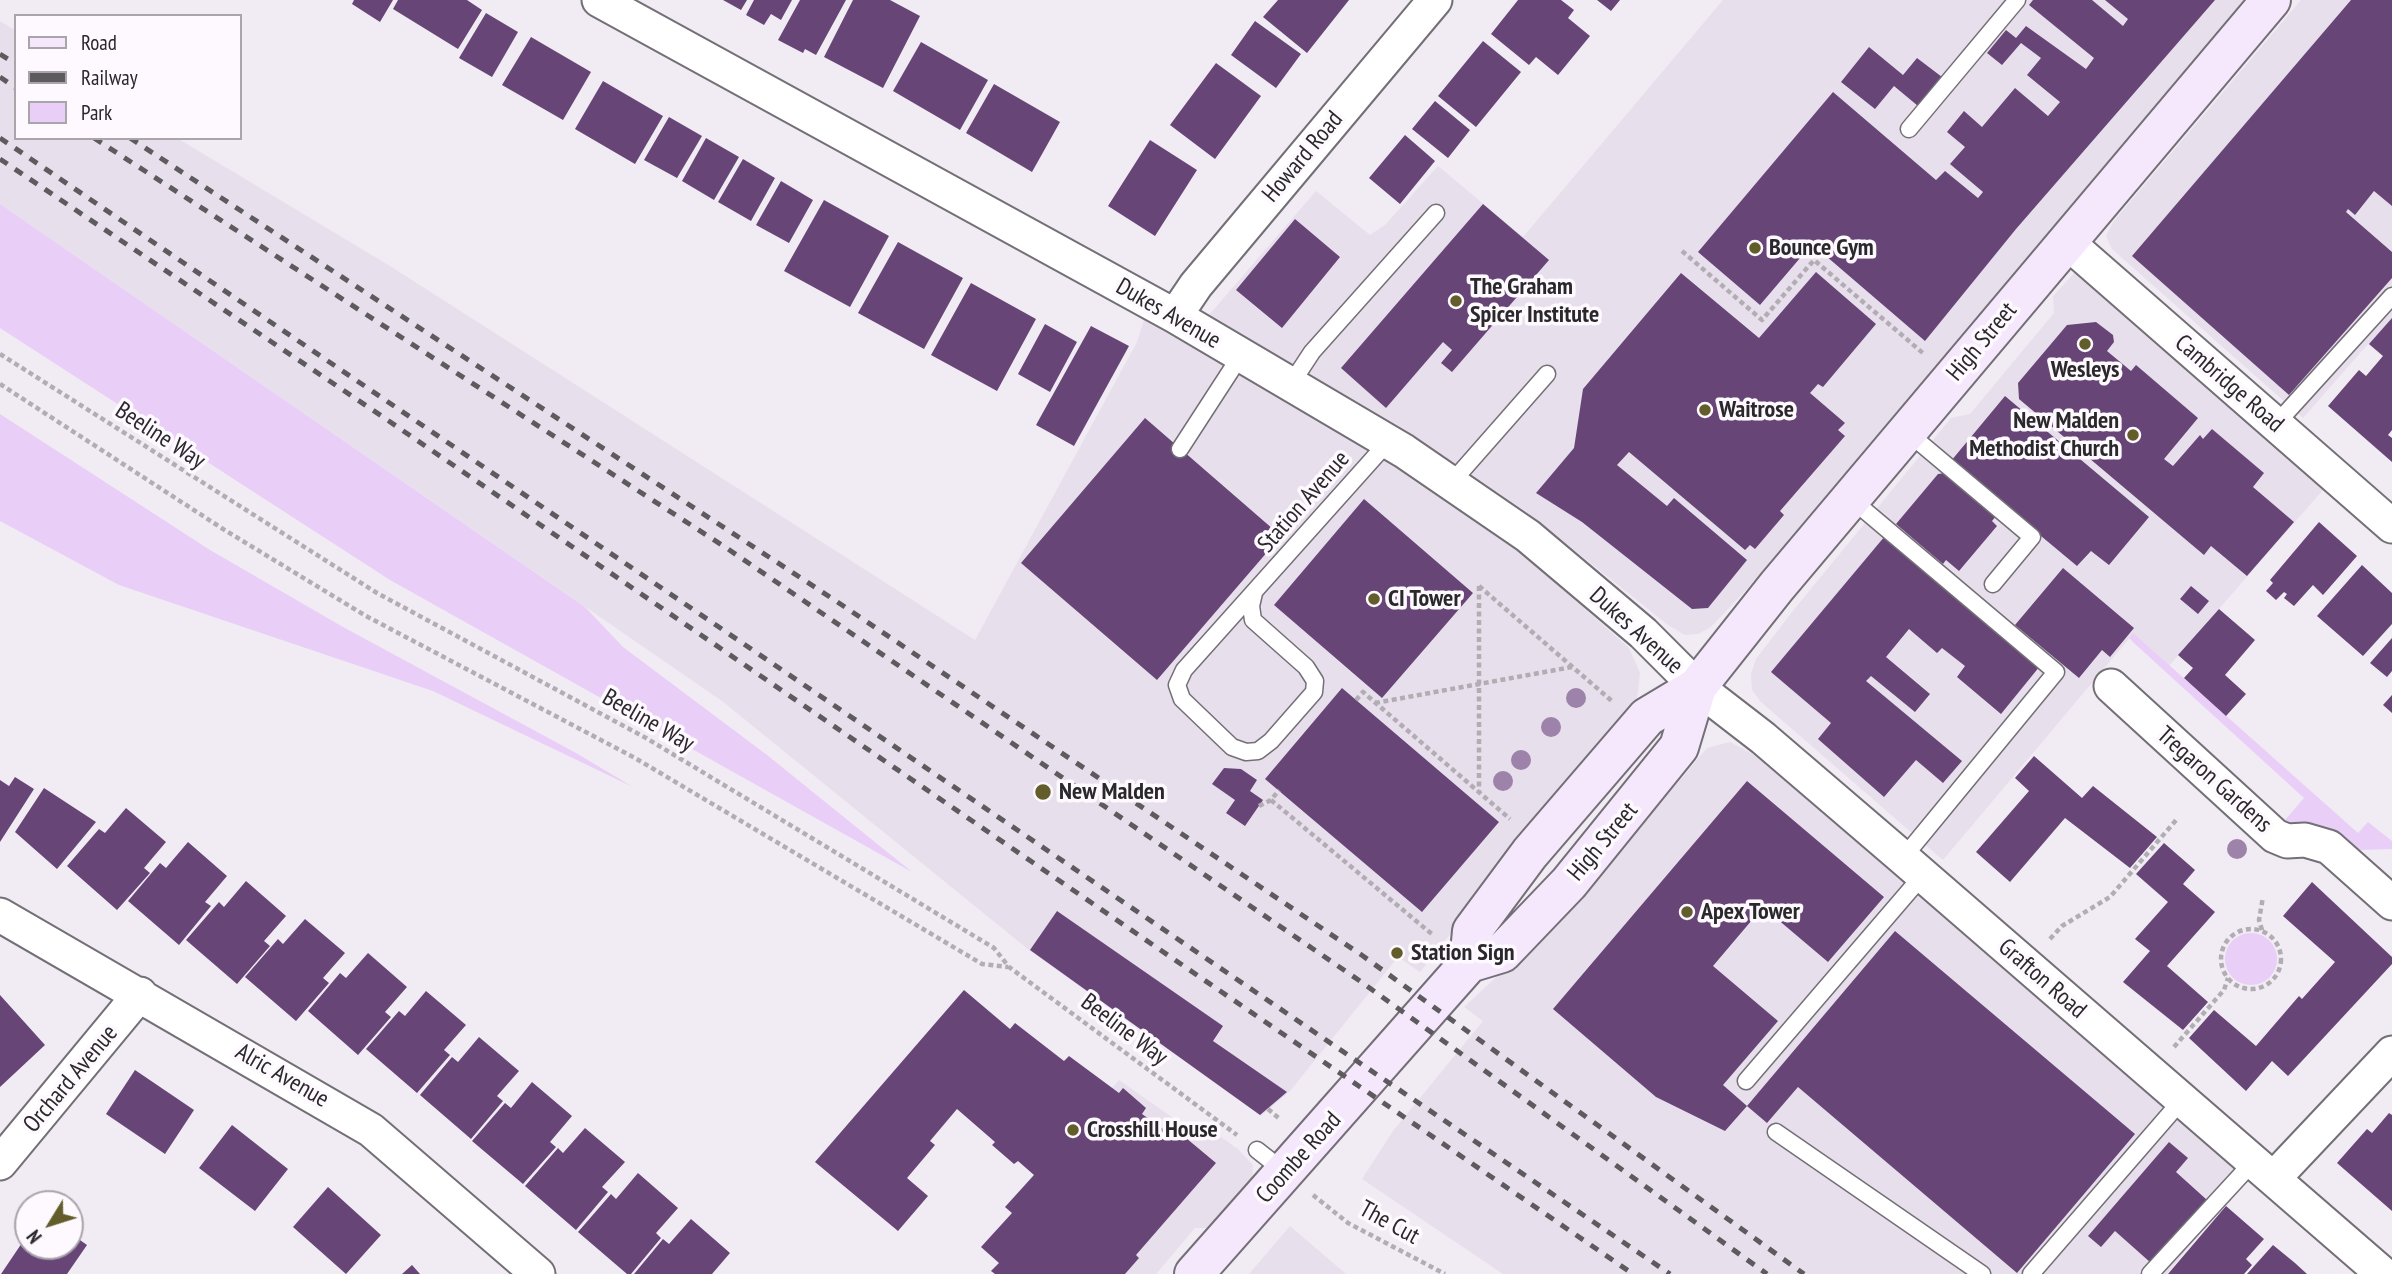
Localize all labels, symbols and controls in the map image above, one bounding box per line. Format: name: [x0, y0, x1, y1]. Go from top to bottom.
legend: [14, 14, 242, 140]
text: Road: [81, 29, 117, 56]
text: Railway: [81, 64, 138, 91]
text: Park: [81, 99, 112, 126]
street label: Howard Road: [1257, 106, 1349, 208]
place label: Bounce Gym: [1769, 234, 1874, 262]
marker: Bounce Gym: [1747, 240, 1763, 256]
street label: Dukes Avenue: [1111, 273, 1225, 355]
place label: The Graham Spicer Institute: [1470, 273, 1599, 329]
marker: The Graham Spicer Institute: [1448, 293, 1464, 309]
street label: High Street: [1941, 297, 2023, 387]
street label: Cambridge Road: [2169, 329, 2289, 439]
marker: Wesleys: [2077, 336, 2093, 352]
place label: Wesleys: [2051, 356, 2119, 384]
street label: Beeline Way: [110, 396, 210, 476]
place label: Waitrose: [1719, 396, 1794, 424]
marker: Waitrose: [1697, 402, 1713, 418]
place label: New Malden Methodist Church: [1969, 407, 2119, 463]
marker: New Malden Methodist Church: [2125, 427, 2141, 443]
street label: Station Avenue: [1252, 445, 1356, 559]
street label: Dukes Avenue: [1583, 582, 1689, 680]
place label: CI Tower: [1388, 585, 1460, 613]
marker: CI Tower: [1366, 591, 1382, 607]
street label: Beeline Way: [597, 683, 699, 759]
street label: Tregaron Gardens: [2151, 721, 2277, 839]
place label: New Malden: [1059, 778, 1165, 806]
marker: New Malden: [1033, 782, 1053, 802]
street label: High Street: [1562, 797, 1644, 887]
place label: Apex Tower: [1701, 898, 1800, 926]
marker: Apex Tower: [1679, 904, 1695, 920]
street label: Grafton Road: [1992, 933, 2092, 1025]
place label: Station Sign: [1411, 939, 1515, 967]
marker: Station Sign: [1389, 945, 1405, 961]
street label: Beeline Way: [1075, 988, 1173, 1072]
street label: Orchard Avenue: [18, 1019, 124, 1139]
street label: Alric Avenue: [230, 1038, 334, 1114]
street label: Coombe Road: [1250, 1106, 1348, 1210]
place label: Crosshill House: [1087, 1116, 1218, 1144]
marker: Crosshill House: [1065, 1122, 1081, 1138]
north arrow: [14, 1190, 84, 1260]
street label: The Cut: [1354, 1195, 1424, 1251]
text: N: [21, 1225, 47, 1248]

